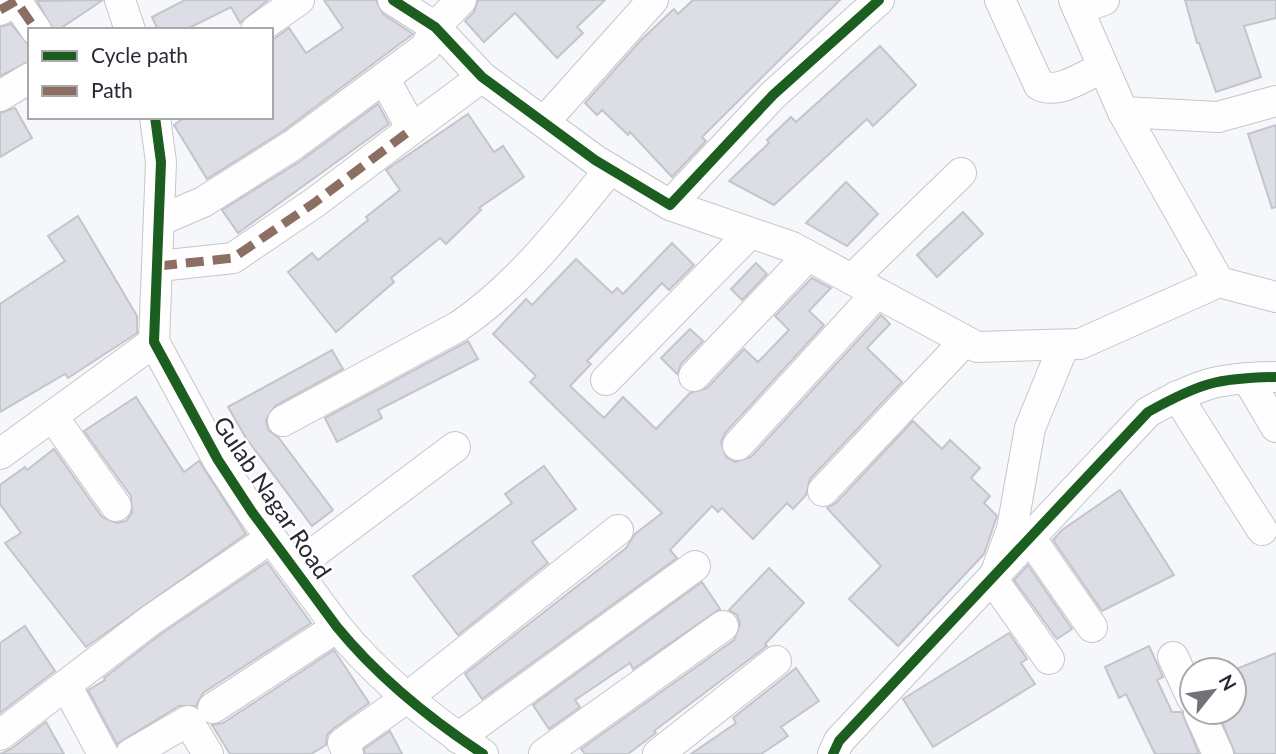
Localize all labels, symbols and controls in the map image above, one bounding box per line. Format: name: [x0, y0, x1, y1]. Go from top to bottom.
legend: [28, 28, 273, 119]
text: Cycle path: [91, 42, 188, 67]
text: Path: [91, 77, 133, 102]
street label: Gulab Nagar Road: [208, 410, 338, 584]
north arrow: [1178, 656, 1248, 726]
text: N: [1215, 670, 1242, 694]

